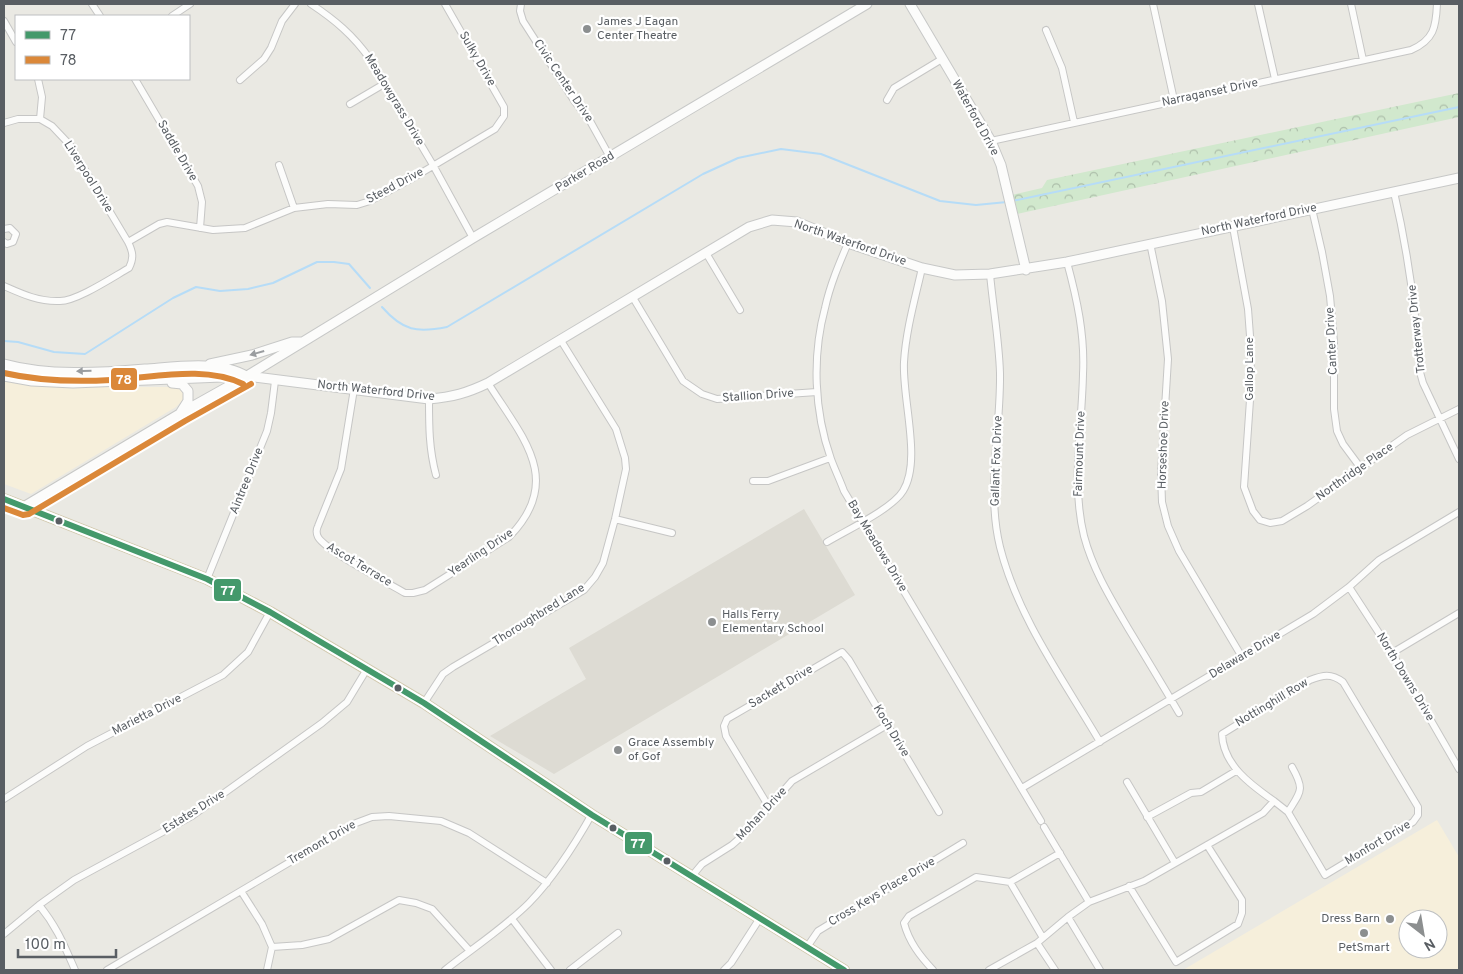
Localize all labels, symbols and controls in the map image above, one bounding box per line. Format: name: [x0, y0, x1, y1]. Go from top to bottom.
place label: James J Eagan Center Theatre: [597, 14, 678, 44]
legend: [15, 15, 190, 80]
marker: James J Eagan Center Theatre: [581, 23, 593, 35]
text: 77: [60, 27, 76, 46]
street label: Sulky Drive: [455, 29, 499, 89]
street label: Civic Center Drive: [529, 36, 597, 126]
street label: Meadowgrass Drive: [360, 51, 428, 149]
text: 78: [60, 52, 77, 71]
street label: Narraganset Drive: [1160, 75, 1260, 111]
street label: Waterford Drive: [948, 77, 1002, 159]
street label: Saddle Drive: [153, 118, 201, 184]
street label: Liverpool Drive: [59, 138, 117, 216]
street label: Parker Road: [552, 148, 618, 196]
street label: Steed Drive: [364, 164, 426, 208]
street label: North Waterford Drive: [1200, 200, 1318, 240]
street label: North Waterford Drive: [792, 216, 908, 270]
street label: Trotterway Drive: [1404, 284, 1430, 374]
street label: Canter Drive: [1322, 307, 1342, 375]
street label: Gallop Lane: [1242, 337, 1258, 401]
one-way arrow: [249, 350, 264, 358]
line badge: 78: [110, 367, 138, 391]
one-way arrow: [76, 368, 92, 376]
text: 78: [116, 372, 132, 389]
street label: North Waterford Drive: [316, 377, 436, 405]
street label: Stallion Drive: [722, 386, 794, 406]
street label: Horseshoe Drive: [1154, 400, 1174, 490]
street label: Fairmount Drive: [1071, 411, 1089, 497]
street label: Gallant Fox Drive: [987, 415, 1007, 507]
street label: Northridge Place: [1313, 439, 1397, 505]
street label: Aintree Drive: [226, 445, 268, 517]
street label: Bay Meadows Drive: [843, 497, 911, 595]
unlabelled marker: [54, 516, 64, 526]
street label: Yearling Drive: [445, 525, 517, 581]
street label: Ascot Terrace: [323, 539, 395, 591]
line badge: 77: [213, 578, 242, 602]
street label: Thoroughbred Lane: [490, 580, 588, 650]
text: 77: [221, 583, 236, 600]
place label: Halls Ferry Elementary School: [722, 607, 824, 637]
marker: Halls Ferry Elementary School: [706, 616, 718, 628]
street label: Delaware Drive: [1206, 627, 1284, 683]
street label: North Downs Drive: [1372, 630, 1438, 724]
street label: Sackett Drive: [746, 662, 816, 712]
street label: Nottinghill Row: [1233, 675, 1312, 731]
unlabelled marker: [393, 683, 403, 693]
street label: Marietta Drive: [109, 691, 185, 739]
street label: Koch Drive: [869, 702, 913, 760]
place label: Grace Assembly of Gof: [628, 735, 714, 765]
marker: Grace Assembly of Gof: [612, 744, 624, 756]
street label: Mohan Drive: [733, 784, 791, 844]
street label: Estates Drive: [160, 786, 228, 838]
street label: Tremont Drive: [285, 817, 359, 869]
street label: Monfort Drive: [1342, 817, 1414, 869]
unlabelled marker: [608, 823, 618, 833]
line badge: 77: [624, 831, 653, 855]
text: 77: [631, 836, 646, 853]
street label: Cross Keys Place Drive: [826, 854, 938, 930]
unlabelled marker: [662, 856, 672, 866]
north arrow: [1398, 909, 1448, 959]
place label: Dress Barn: [1321, 911, 1380, 927]
marker: Dress Barn: [1384, 913, 1396, 925]
scale bar: [18, 926, 115, 958]
marker: PetSmart: [1358, 927, 1370, 939]
text: N: [1420, 934, 1438, 954]
text: 100 m: [25, 936, 66, 955]
place label: PetSmart: [1338, 940, 1390, 956]

